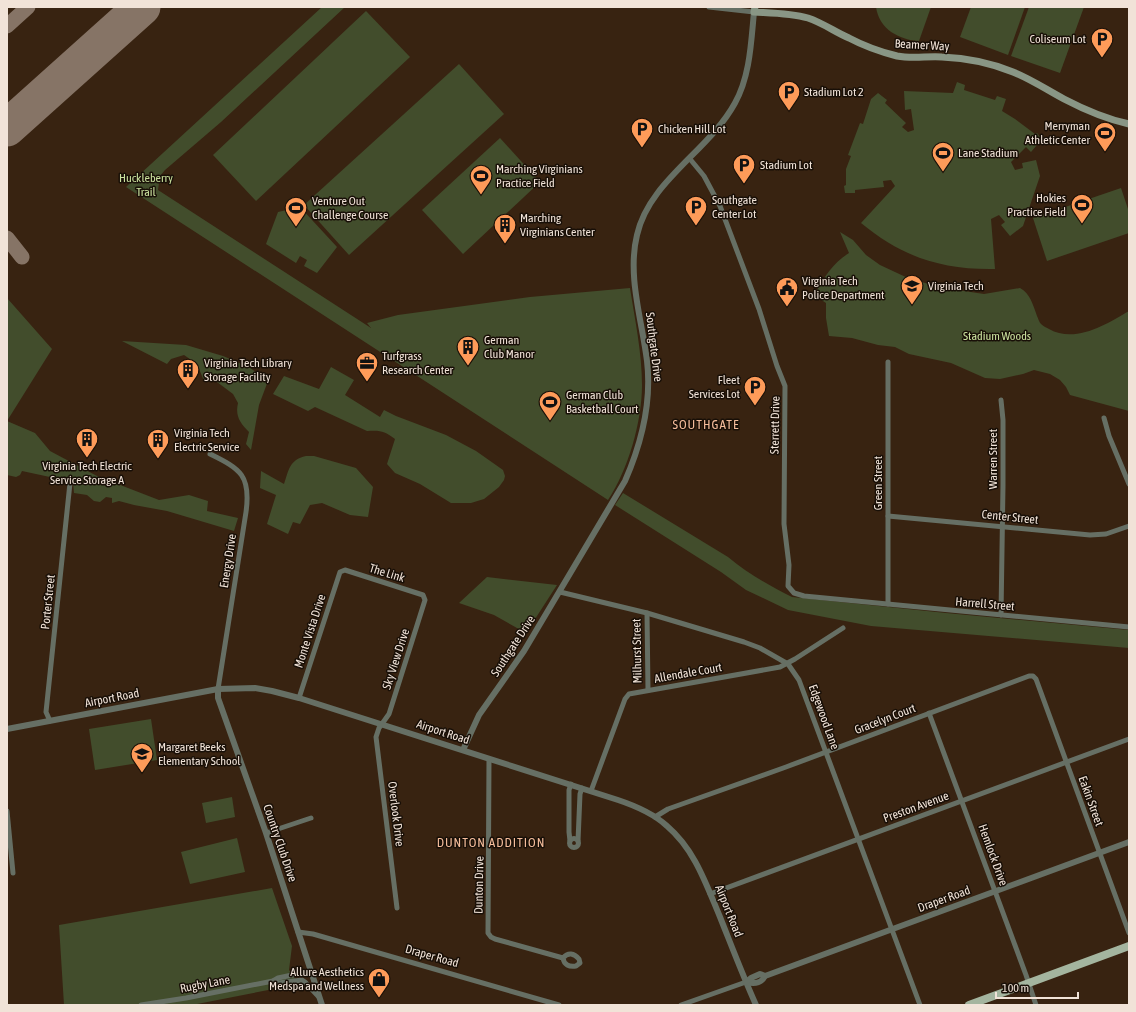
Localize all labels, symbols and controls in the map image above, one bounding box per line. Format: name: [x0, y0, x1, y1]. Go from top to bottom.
parking icon: Coliseum Lot: [1089, 26, 1115, 59]
place label: Coliseum Lot: [1030, 32, 1087, 46]
street label: Beamer Way: [894, 37, 950, 53]
parking icon: Stadium Lot 2: [776, 79, 802, 112]
place label: Stadium Lot 2: [804, 85, 864, 99]
parking icon: Chicken Hill Lot: [629, 116, 655, 149]
place label: Merryman Athletic Center: [1025, 119, 1090, 147]
sports icon: Merryman Athletic Center: [1092, 120, 1118, 153]
place label: Chicken Hill Lot: [658, 122, 726, 136]
sports icon: Lane Stadium: [930, 140, 956, 173]
place label: Lane Stadium: [958, 146, 1018, 160]
parking icon: Stadium Lot: [731, 152, 757, 185]
place label: Stadium Lot: [760, 158, 813, 172]
place label: Marching Virginians Practice Field: [496, 162, 583, 190]
sports icon: Marching Virginians Practice Field: [468, 163, 494, 196]
park label: Huckleberry Trail: [119, 171, 173, 199]
place label: Hokies Practice Field: [1007, 191, 1066, 219]
sports icon: Hokies Practice Field: [1069, 192, 1095, 225]
place label: Southgate Center Lot: [712, 193, 757, 221]
place label: Venture Out Challenge Course: [312, 194, 388, 222]
parking icon: Southgate Center Lot: [683, 194, 709, 227]
sports icon: Venture Out Challenge Course: [283, 195, 309, 228]
place label: Marching Virginians Center: [520, 211, 595, 239]
building icon: Marching Virginians Center: [492, 212, 518, 245]
school or university icon: Virginia Tech: [899, 273, 925, 306]
place label: Virginia Tech Police Department: [802, 274, 885, 302]
public building icon: Virginia Tech Police Department: [774, 275, 800, 308]
place label: Virginia Tech: [928, 279, 984, 293]
street label: Southgate Drive: [643, 311, 665, 383]
park label: Stadium Woods: [963, 329, 1031, 343]
place label: German Club Manor: [484, 333, 535, 361]
building icon: German Club Manor: [455, 334, 481, 367]
place label: Turfgrass Research Center: [382, 349, 454, 377]
office icon: Turfgrass Research Center: [354, 350, 380, 383]
place label: Virginia Tech Library Storage Facility: [204, 356, 292, 384]
building icon: Virginia Tech Library Storage Facility: [175, 357, 201, 390]
place label: Fleet Services Lot: [689, 373, 741, 401]
parking icon: Fleet Services Lot: [742, 374, 768, 407]
place label: German Club Basketball Court: [566, 388, 639, 416]
sports icon: German Club Basketball Court: [537, 389, 563, 422]
street label: Sterrett Drive: [767, 396, 783, 454]
district label: SOUTHGATE: [673, 417, 739, 432]
building icon: Virginia Tech Electric Service Storage A: [74, 426, 100, 459]
place label: Virginia Tech Electric Service: [174, 426, 239, 454]
building icon: Virginia Tech Electric Service: [145, 427, 171, 460]
street label: Warren Street: [986, 428, 1000, 489]
street label: Green Street: [871, 455, 885, 510]
place label: Virginia Tech Electric Service Storage A: [42, 459, 132, 487]
street label: Center Street: [981, 507, 1040, 527]
street label: Energy Drive: [217, 533, 239, 589]
street label: The Link: [368, 561, 407, 585]
street label: Porter Street: [38, 573, 58, 630]
street label: Monte Vista Drive: [291, 592, 329, 670]
street label: Harrell Street: [955, 594, 1016, 614]
street label: Southgate Drive: [488, 613, 538, 679]
street label: Milhurst Street: [629, 618, 645, 684]
street label: Sky View Drive: [380, 627, 412, 691]
street label: Allendale Court: [653, 660, 723, 686]
street label: Edgewood Lane: [806, 683, 842, 751]
street label: Airport Road: [84, 686, 140, 710]
street label: Gracelyn Court: [852, 701, 918, 737]
street label: Airport Road: [415, 717, 471, 747]
place label: Margaret Beeks Elementary School: [158, 740, 241, 768]
school or university icon: Margaret Beeks Elementary School: [129, 741, 155, 774]
street label: Eakin Street: [1076, 774, 1107, 828]
street label: Overlook Drive: [385, 781, 407, 847]
street label: Preston Avenue: [881, 789, 951, 825]
street label: Country Club Drive: [260, 802, 300, 884]
street label: Hemlock Drive: [975, 822, 1011, 888]
district label: DUNTON ADDITION: [437, 835, 545, 850]
street label: Dunton Drive: [471, 856, 487, 914]
street label: Airport Road: [712, 883, 746, 939]
street label: Draper Road: [916, 883, 972, 915]
street label: Draper Road: [404, 942, 460, 970]
place label: Allure Aesthetics Medspa and Wellness: [269, 965, 364, 993]
shop icon: Allure Aesthetics Medspa and Wellness: [366, 966, 392, 999]
street label: Rugby Lane: [179, 972, 231, 996]
scale bar: [996, 974, 1078, 1000]
text: 100 m: [1002, 981, 1029, 995]

